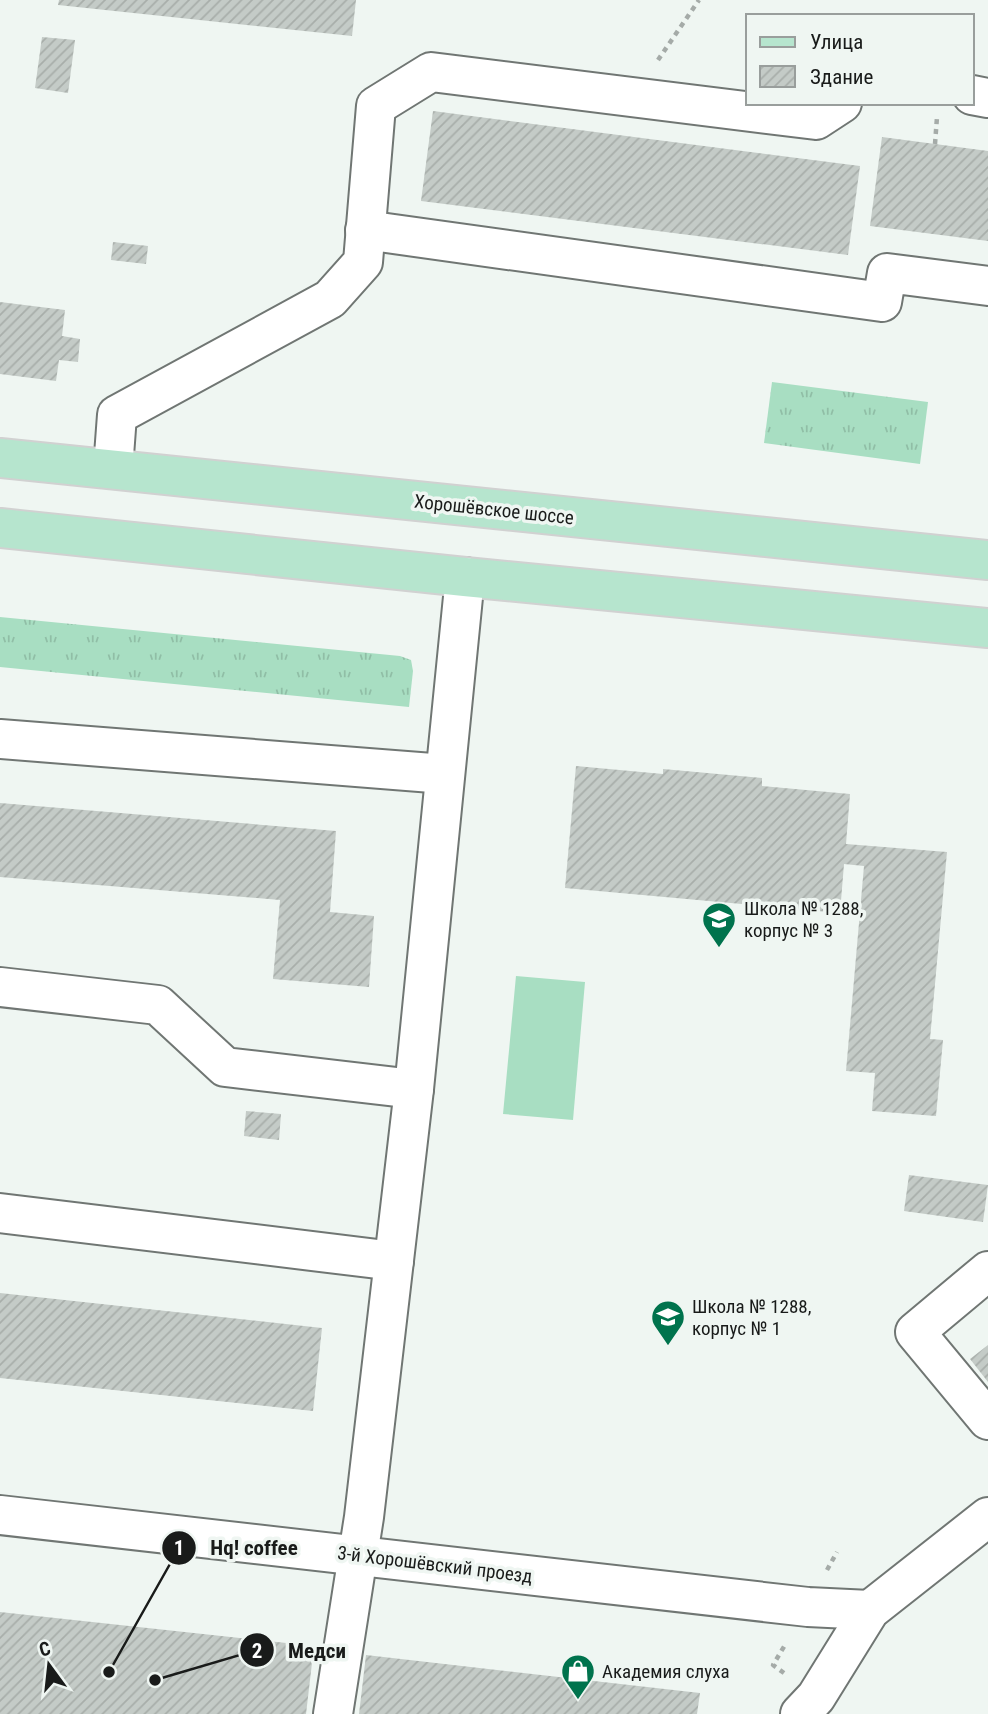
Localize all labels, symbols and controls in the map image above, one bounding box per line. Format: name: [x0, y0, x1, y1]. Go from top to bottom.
legend: [746, 14, 974, 105]
text: Улица: [810, 30, 863, 54]
text: Здание: [810, 65, 874, 89]
street label: Хорошёвское шоссе: [413, 490, 575, 529]
place label: Школа № 1288, корпус № 3: [744, 897, 863, 942]
school or university icon: Школа № 1288, корпус № 3: [700, 900, 738, 949]
place label: Школа № 1288, корпус № 1: [692, 1295, 811, 1340]
school or university icon: Школа № 1288, корпус № 1: [649, 1298, 687, 1347]
callout: Hq! coffee: [161, 1527, 312, 1569]
text: 1: [174, 1536, 184, 1560]
text: Hq! coffee: [210, 1536, 298, 1560]
street label: 3-й Хорошёвский проезд: [336, 1541, 534, 1588]
callout: Медси: [239, 1629, 360, 1671]
north arrow: [14, 1630, 84, 1700]
text: С: [37, 1637, 53, 1662]
text: 2: [252, 1639, 262, 1663]
text: Медси: [288, 1639, 346, 1663]
shop icon: Академия слуха: [559, 1652, 597, 1701]
place label: Академия слуха: [602, 1660, 730, 1683]

